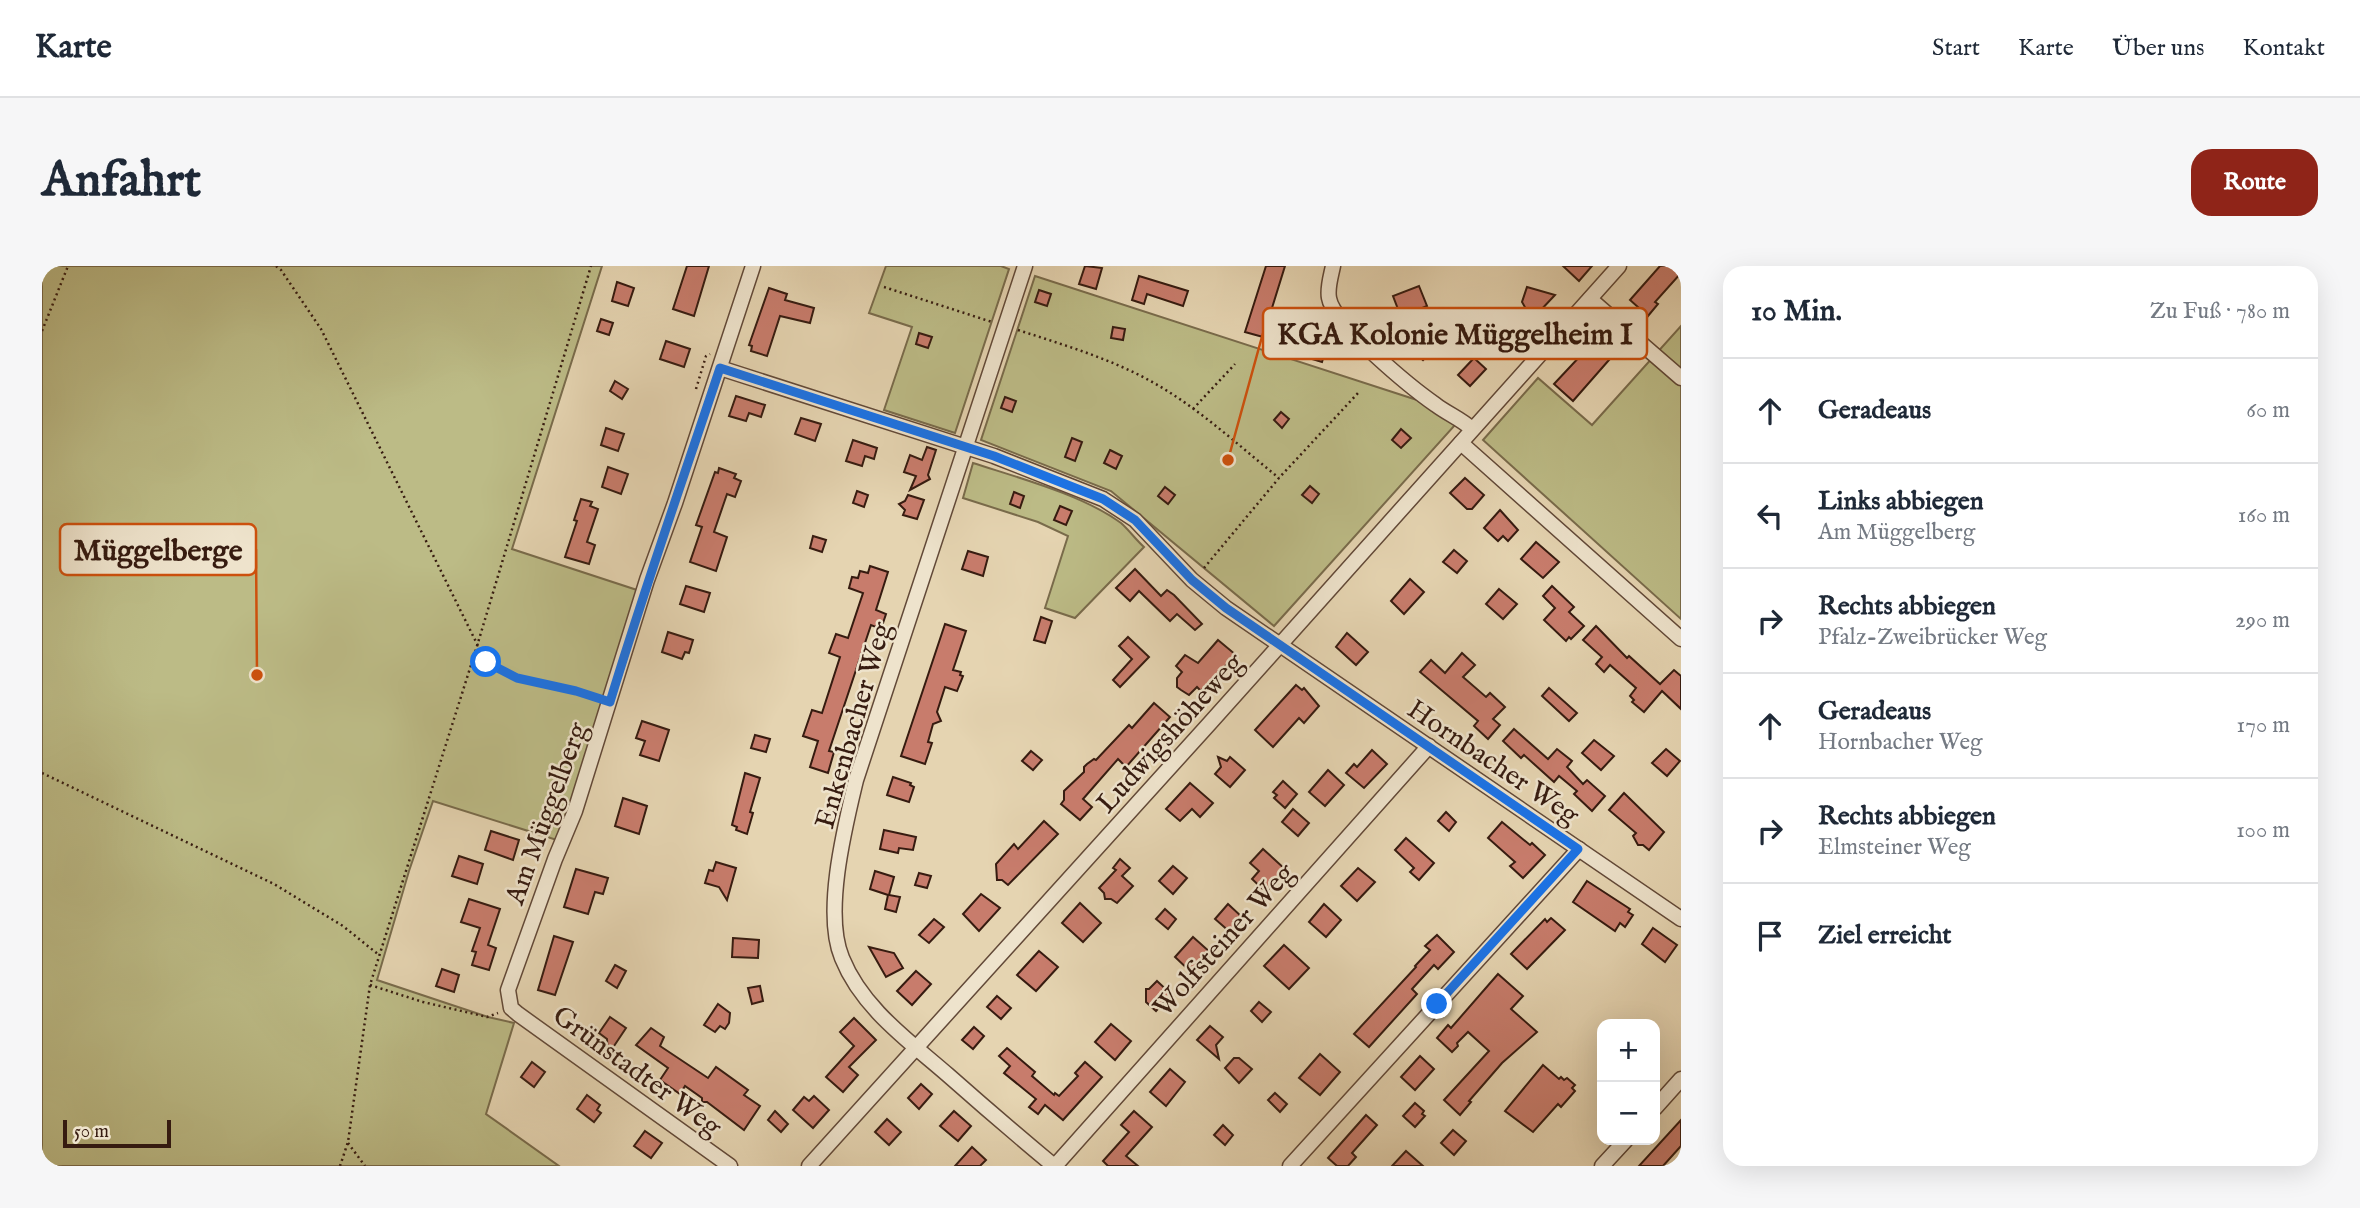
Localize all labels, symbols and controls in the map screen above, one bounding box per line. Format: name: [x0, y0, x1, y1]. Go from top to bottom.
text: Karte: [35, 27, 112, 69]
text: Start: [1932, 33, 1980, 64]
text: Karte: [2018, 33, 2074, 64]
text: Über uns: [2112, 33, 2204, 64]
text: Kontakt: [2242, 33, 2325, 64]
button: Route: [2191, 149, 2318, 216]
text: Anfahrt: [42, 151, 201, 213]
text: 10 Min.: [1751, 293, 1842, 331]
text: Zu Fuß · 780 m: [2150, 297, 2290, 326]
callout: KGA Kolonie Müggelheim I: [1263, 308, 1647, 359]
text: KGA Kolonie Müggelheim I: [1277, 317, 1633, 355]
icon: ahead: [1751, 392, 1789, 430]
text: Geradeaus: [1818, 394, 1931, 427]
text: 60 m: [2246, 396, 2290, 425]
text: Links abbiegen: [1818, 485, 1984, 518]
icon: left: [1751, 497, 1789, 535]
text: 160 m: [2238, 501, 2290, 530]
text: Am Müggelberg: [1818, 518, 1975, 547]
callout: Müggelberge: [60, 524, 256, 575]
text: Müggelberge: [74, 533, 243, 571]
text: Rechts abbiegen: [1818, 590, 1996, 623]
icon: right: [1751, 602, 1789, 640]
text: 290 m: [2235, 606, 2290, 635]
street label: Enkenbacher Weg: [808, 618, 901, 833]
text: Pfalz-Zweibrücker Weg: [1818, 623, 2047, 652]
route start: [470, 646, 501, 677]
street label: Ludwigshöheweg: [1090, 646, 1253, 821]
street label: Hornbacher Weg: [1400, 693, 1586, 834]
text: Geradeaus: [1818, 695, 1931, 728]
icon: ahead: [1751, 707, 1789, 745]
text: 170 m: [2237, 711, 2290, 740]
street label: Am Müggelberg: [498, 717, 597, 911]
text: Hornbacher Weg: [1818, 728, 1982, 757]
text: Rechts abbiegen: [1818, 800, 1996, 833]
icon: right: [1751, 812, 1789, 850]
text: 100 m: [2236, 816, 2290, 845]
text: Elmsteiner Weg: [1818, 833, 1971, 862]
street label: Wolfsteiner Weg: [1146, 856, 1304, 1025]
icon: arrive: [1751, 917, 1789, 955]
text: Ziel erreicht: [1818, 919, 1951, 952]
route end: [1421, 988, 1452, 1019]
street label: Grünstadter Weg: [545, 999, 729, 1146]
map controls: [1597, 1019, 1660, 1145]
button: +: [1597, 1019, 1660, 1082]
button: −: [1597, 1082, 1660, 1145]
scale bar: [63, 1117, 172, 1149]
text: 50 m: [74, 1120, 109, 1144]

